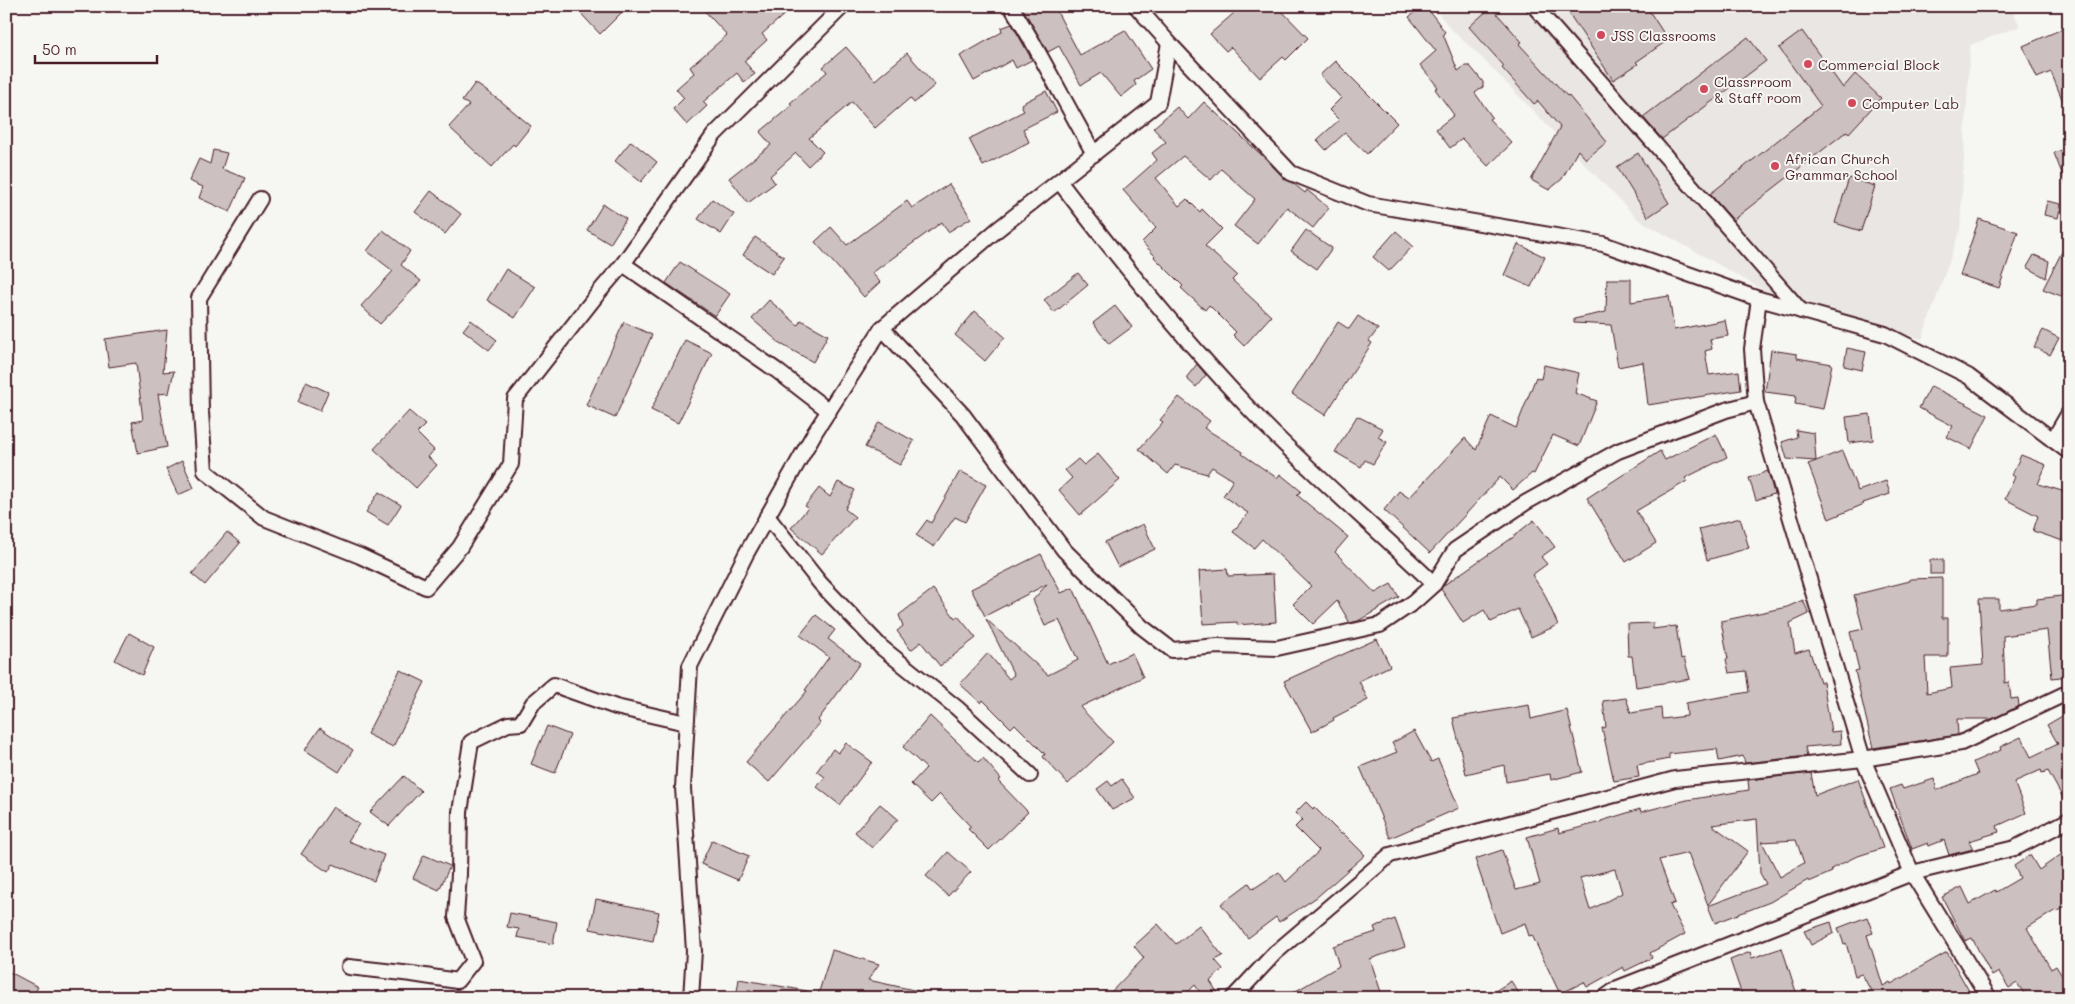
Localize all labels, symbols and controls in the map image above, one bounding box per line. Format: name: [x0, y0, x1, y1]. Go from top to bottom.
place label: JSS Classrooms: [1611, 26, 1716, 45]
marker: JSS Classrooms: [1595, 29, 1607, 41]
scale bar: [35, 32, 158, 64]
text: 50 m: [42, 39, 77, 59]
place label: Commercial Block: [1818, 55, 1940, 74]
marker: Commercial Block: [1802, 58, 1814, 70]
place label: Classrroom & Staff room: [1714, 72, 1802, 107]
marker: Classrroom & Staff room: [1698, 83, 1710, 95]
place label: Computer Lab: [1862, 94, 1959, 113]
marker: Computer Lab: [1846, 97, 1858, 109]
place label: African Church Grammar School: [1785, 149, 1898, 184]
marker: African Church Grammar School: [1769, 160, 1781, 172]

